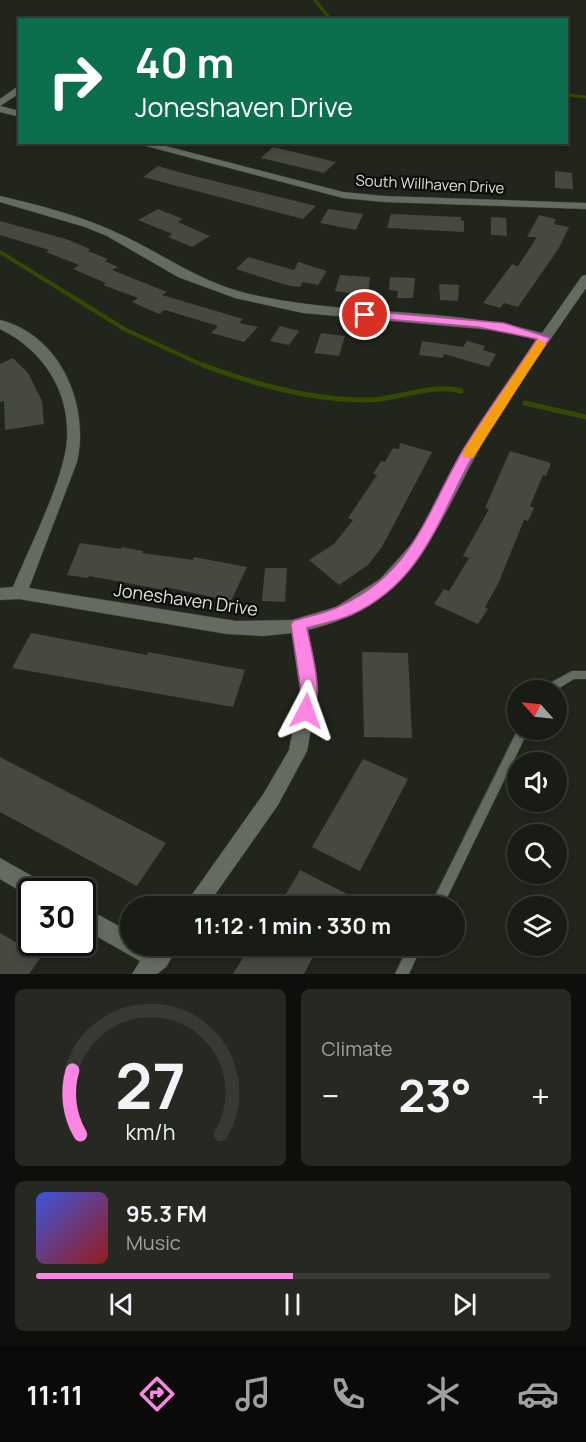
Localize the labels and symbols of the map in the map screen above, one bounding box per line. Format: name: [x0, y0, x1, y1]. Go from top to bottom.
street label: South Willhaven Drive: [355, 170, 505, 198]
pin: [339, 289, 390, 340]
street label: Joneshaven Drive: [112, 577, 260, 621]
position arrow: [274, 679, 338, 743]
north arrow: [507, 680, 567, 740]
speed limit sign: 30: [18, 878, 96, 956]

